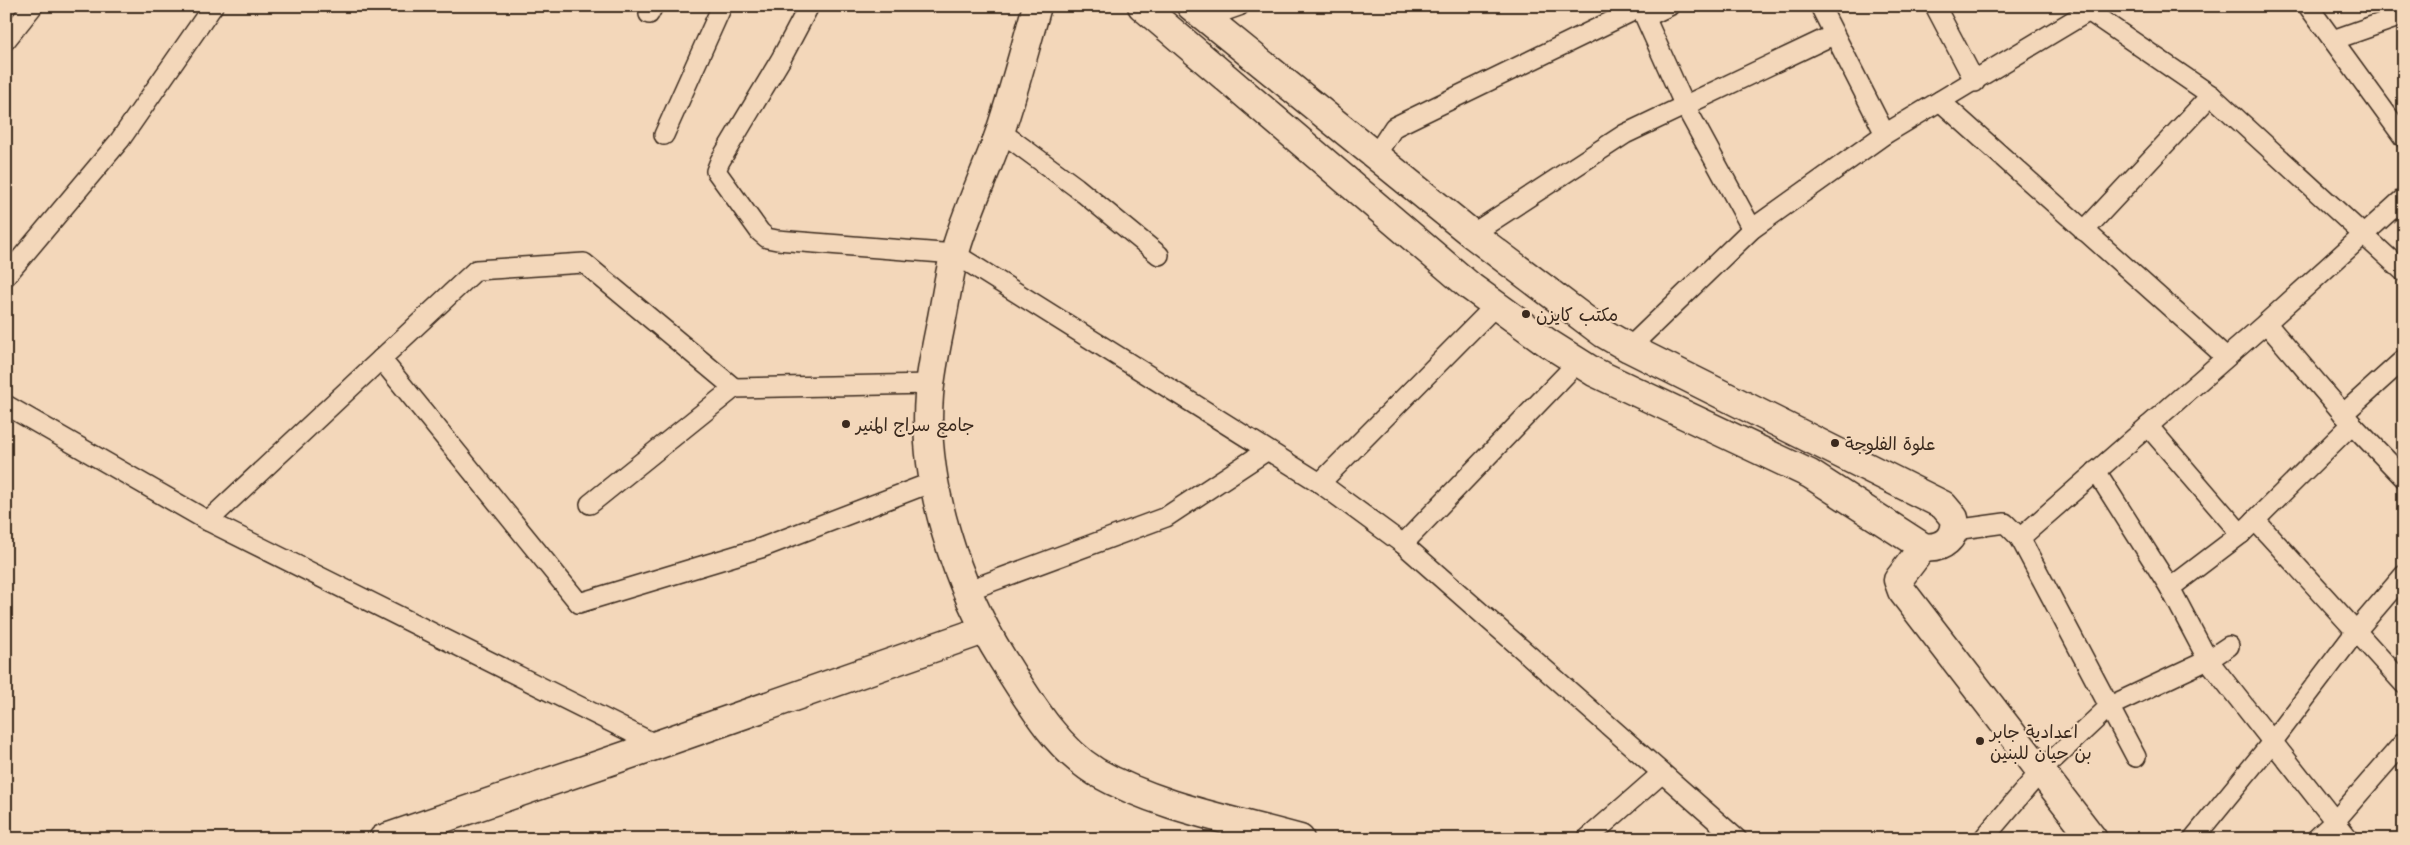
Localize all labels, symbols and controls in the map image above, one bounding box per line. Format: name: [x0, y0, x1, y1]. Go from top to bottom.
place label: مكتب كايزن: [1536, 302, 1618, 326]
marker: مكتب كايزن: [1520, 308, 1532, 320]
place label: جامع سراج المنير: [854, 412, 975, 438]
marker: جامع سراج المنير: [840, 418, 852, 430]
place label: علوة الفلوجة: [1845, 431, 1935, 456]
marker: علوة الفلوجة: [1829, 437, 1841, 449]
place label: اعدادية جابر بن حيان للبنين: [1988, 719, 2092, 764]
marker: اعدادية جابر بن حيان للبنين: [1974, 735, 1986, 747]

